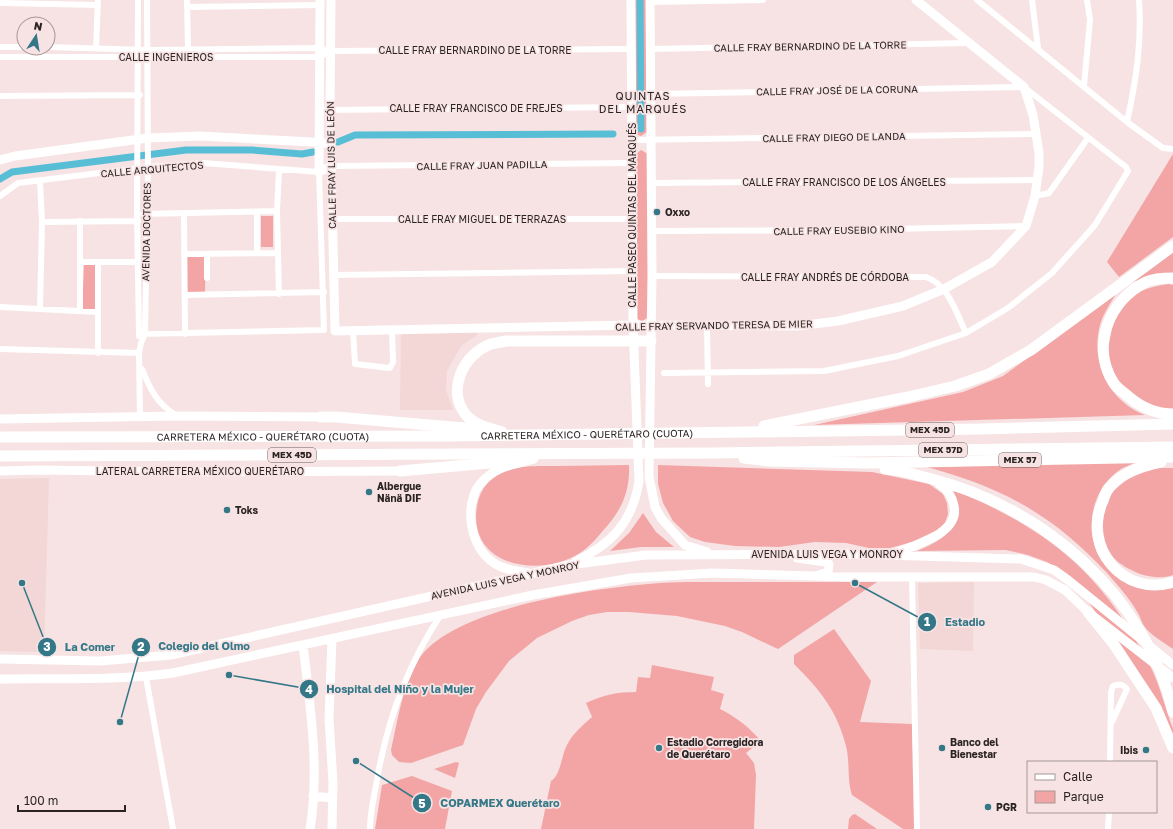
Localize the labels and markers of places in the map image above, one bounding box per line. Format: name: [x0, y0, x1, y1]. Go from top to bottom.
place label: Oxxo: [665, 206, 690, 218]
marker: Oxxo: [652, 207, 662, 217]
place label: Albergue Nänä DIF: [377, 480, 421, 504]
marker: Albergue Nänä DIF: [364, 487, 374, 497]
place label: Toks: [235, 504, 258, 516]
marker: Toks: [222, 505, 232, 515]
callout: Estadio: [917, 611, 993, 634]
callout: La Comer: [37, 635, 123, 658]
callout: Colegio del Olmo: [131, 635, 258, 658]
callout: Hospital del Niño y la Mujer: [299, 678, 482, 701]
place label: Estadio Corregidora de Querétaro: [667, 736, 763, 760]
place label: Banco del Bienestar: [950, 736, 999, 760]
marker: Estadio Corregidora de Querétaro: [654, 743, 664, 753]
marker: Banco del Bienestar: [937, 743, 947, 753]
place label: Ibis: [1120, 744, 1138, 756]
marker: Ibis: [1141, 745, 1151, 755]
callout: COPARMEX Querétaro: [412, 792, 567, 815]
place label: PGR: [996, 801, 1017, 813]
marker: PGR: [983, 802, 993, 812]

